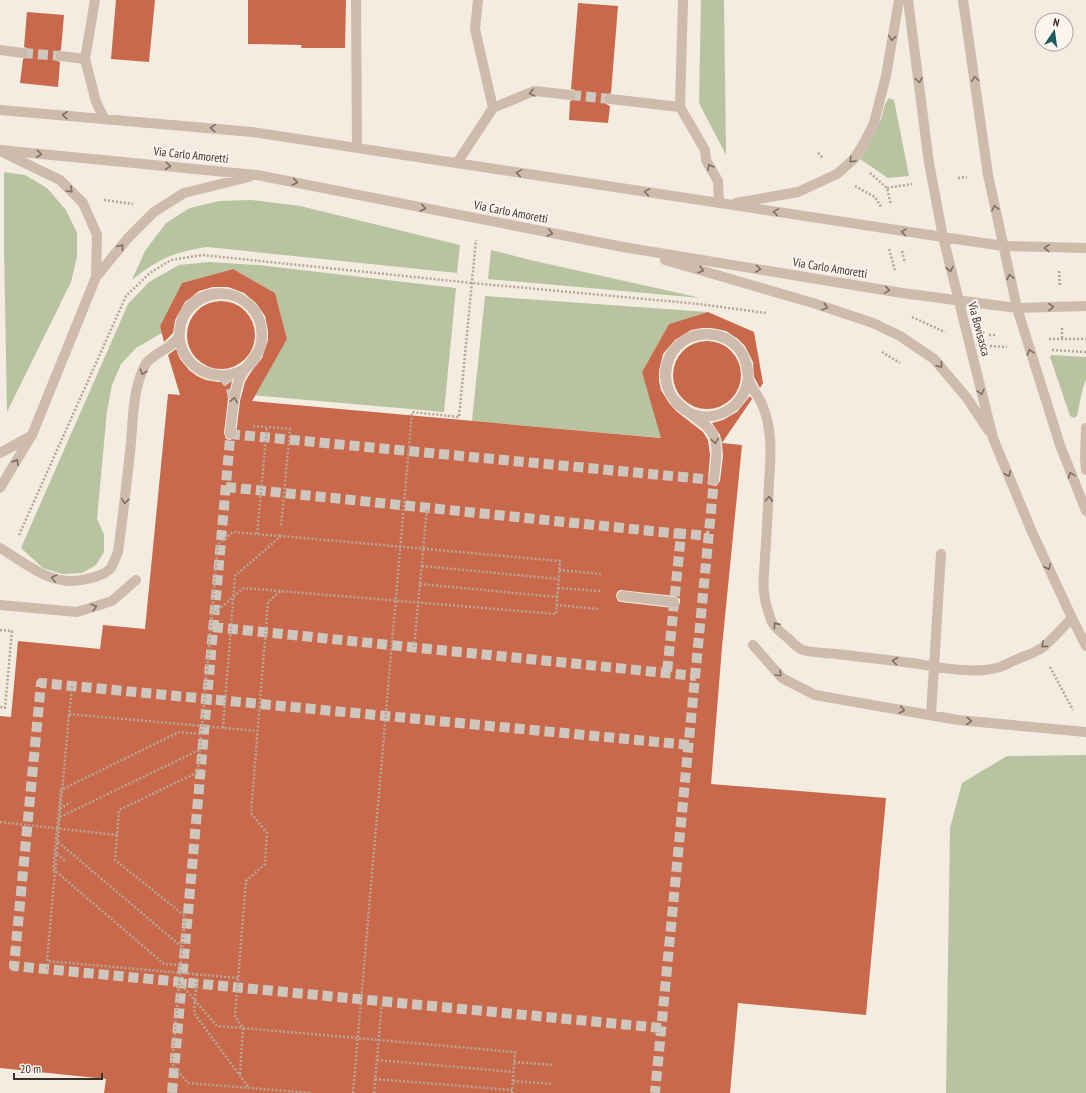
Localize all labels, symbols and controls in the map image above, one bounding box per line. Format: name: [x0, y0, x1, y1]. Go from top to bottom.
north arrow: [1034, 12, 1074, 52]
text: N: [1052, 15, 1061, 30]
one-way arrow: [889, 35, 897, 42]
one-way arrow: [970, 76, 979, 82]
one-way arrow: [914, 77, 923, 83]
one-way arrow: [529, 88, 536, 97]
one-way arrow: [62, 110, 68, 119]
one-way arrow: [210, 124, 216, 133]
street label: Via Carlo Amoretti: [152, 143, 229, 166]
one-way arrow: [36, 149, 42, 158]
one-way arrow: [849, 155, 857, 163]
one-way arrow: [165, 162, 171, 171]
one-way arrow: [707, 164, 715, 171]
one-way arrow: [516, 169, 522, 178]
one-way arrow: [292, 178, 298, 186]
one-way arrow: [65, 185, 73, 193]
one-way arrow: [644, 188, 650, 197]
street label: Via Carlo Amoretti: [472, 197, 549, 226]
one-way arrow: [420, 203, 426, 211]
one-way arrow: [991, 204, 999, 211]
one-way arrow: [773, 208, 779, 217]
one-way arrow: [547, 228, 553, 237]
one-way arrow: [901, 228, 907, 236]
one-way arrow: [1044, 243, 1050, 252]
one-way arrow: [116, 245, 123, 252]
street label: Via Carlo Amoretti: [791, 254, 868, 281]
one-way arrow: [755, 264, 761, 273]
one-way arrow: [697, 265, 704, 274]
one-way arrow: [946, 265, 954, 272]
one-way arrow: [1006, 274, 1014, 280]
one-way arrow: [883, 285, 890, 294]
street label: Via Bovisasca: [965, 299, 994, 358]
one-way arrow: [822, 303, 829, 311]
one-way arrow: [1048, 303, 1054, 311]
one-way arrow: [1026, 349, 1035, 356]
one-way arrow: [935, 361, 942, 368]
one-way arrow: [139, 369, 147, 376]
one-way arrow: [977, 389, 985, 395]
one-way arrow: [229, 396, 238, 403]
one-way arrow: [710, 438, 719, 444]
one-way arrow: [12, 459, 19, 466]
one-way arrow: [1003, 470, 1011, 477]
one-way arrow: [1068, 472, 1076, 479]
one-way arrow: [764, 496, 773, 502]
one-way arrow: [120, 498, 129, 504]
one-way arrow: [1043, 563, 1051, 571]
one-way arrow: [50, 575, 57, 583]
one-way arrow: [90, 603, 97, 612]
one-way arrow: [773, 623, 780, 630]
one-way arrow: [1041, 641, 1049, 648]
one-way arrow: [892, 657, 898, 666]
one-way arrow: [774, 669, 782, 677]
one-way arrow: [899, 705, 905, 714]
one-way arrow: [966, 717, 972, 726]
scale bar: [14, 1055, 102, 1081]
text: 20 m: [20, 1061, 41, 1076]

